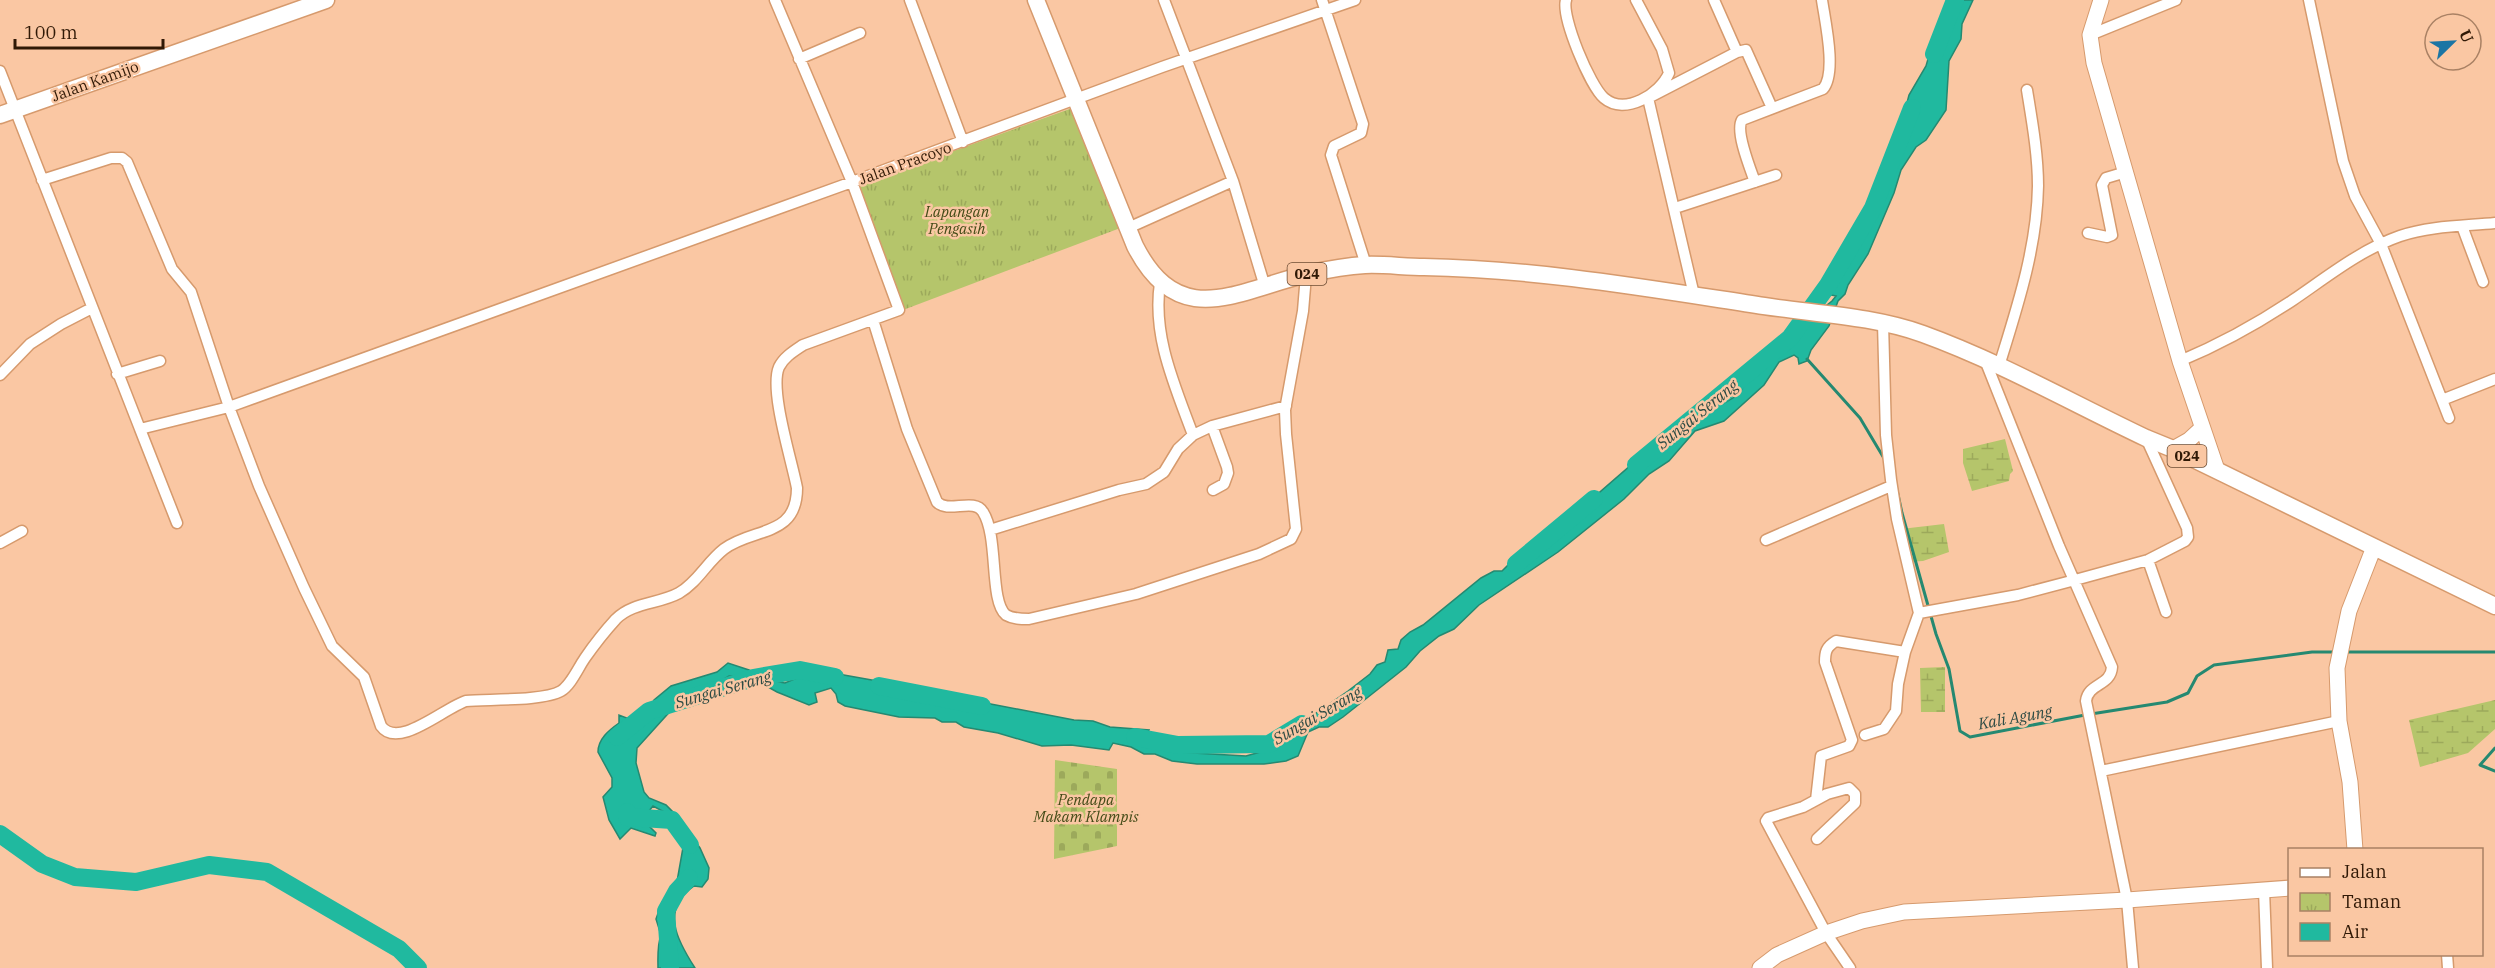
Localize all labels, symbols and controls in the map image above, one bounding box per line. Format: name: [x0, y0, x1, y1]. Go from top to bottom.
scale bar: [15, 12, 164, 50]
north arrow: [2423, 12, 2483, 72]
text: 100 m: [24, 21, 78, 44]
text: U: [2455, 26, 2478, 46]
street label: Jalan Kamijo: [49, 56, 141, 106]
street label: Jalan Pracoyo: [856, 137, 954, 189]
park label: Lapangan Pengasih: [924, 202, 990, 238]
road number: 024: [1288, 263, 1326, 285]
water label: Sungai Serang: [1651, 375, 1742, 454]
road number: 024: [2168, 445, 2206, 467]
water label: Sungai Serang: [672, 666, 774, 713]
water label: Sungai Serang: [1268, 681, 1365, 749]
water label: Kali Agung: [1975, 701, 2054, 734]
park label: Pendapa Makam Klampis: [1032, 790, 1139, 826]
legend: [2288, 848, 2483, 956]
text: Jalan: [2342, 860, 2387, 883]
text: Taman: [2342, 890, 2401, 913]
text: Air: [2342, 920, 2368, 943]

